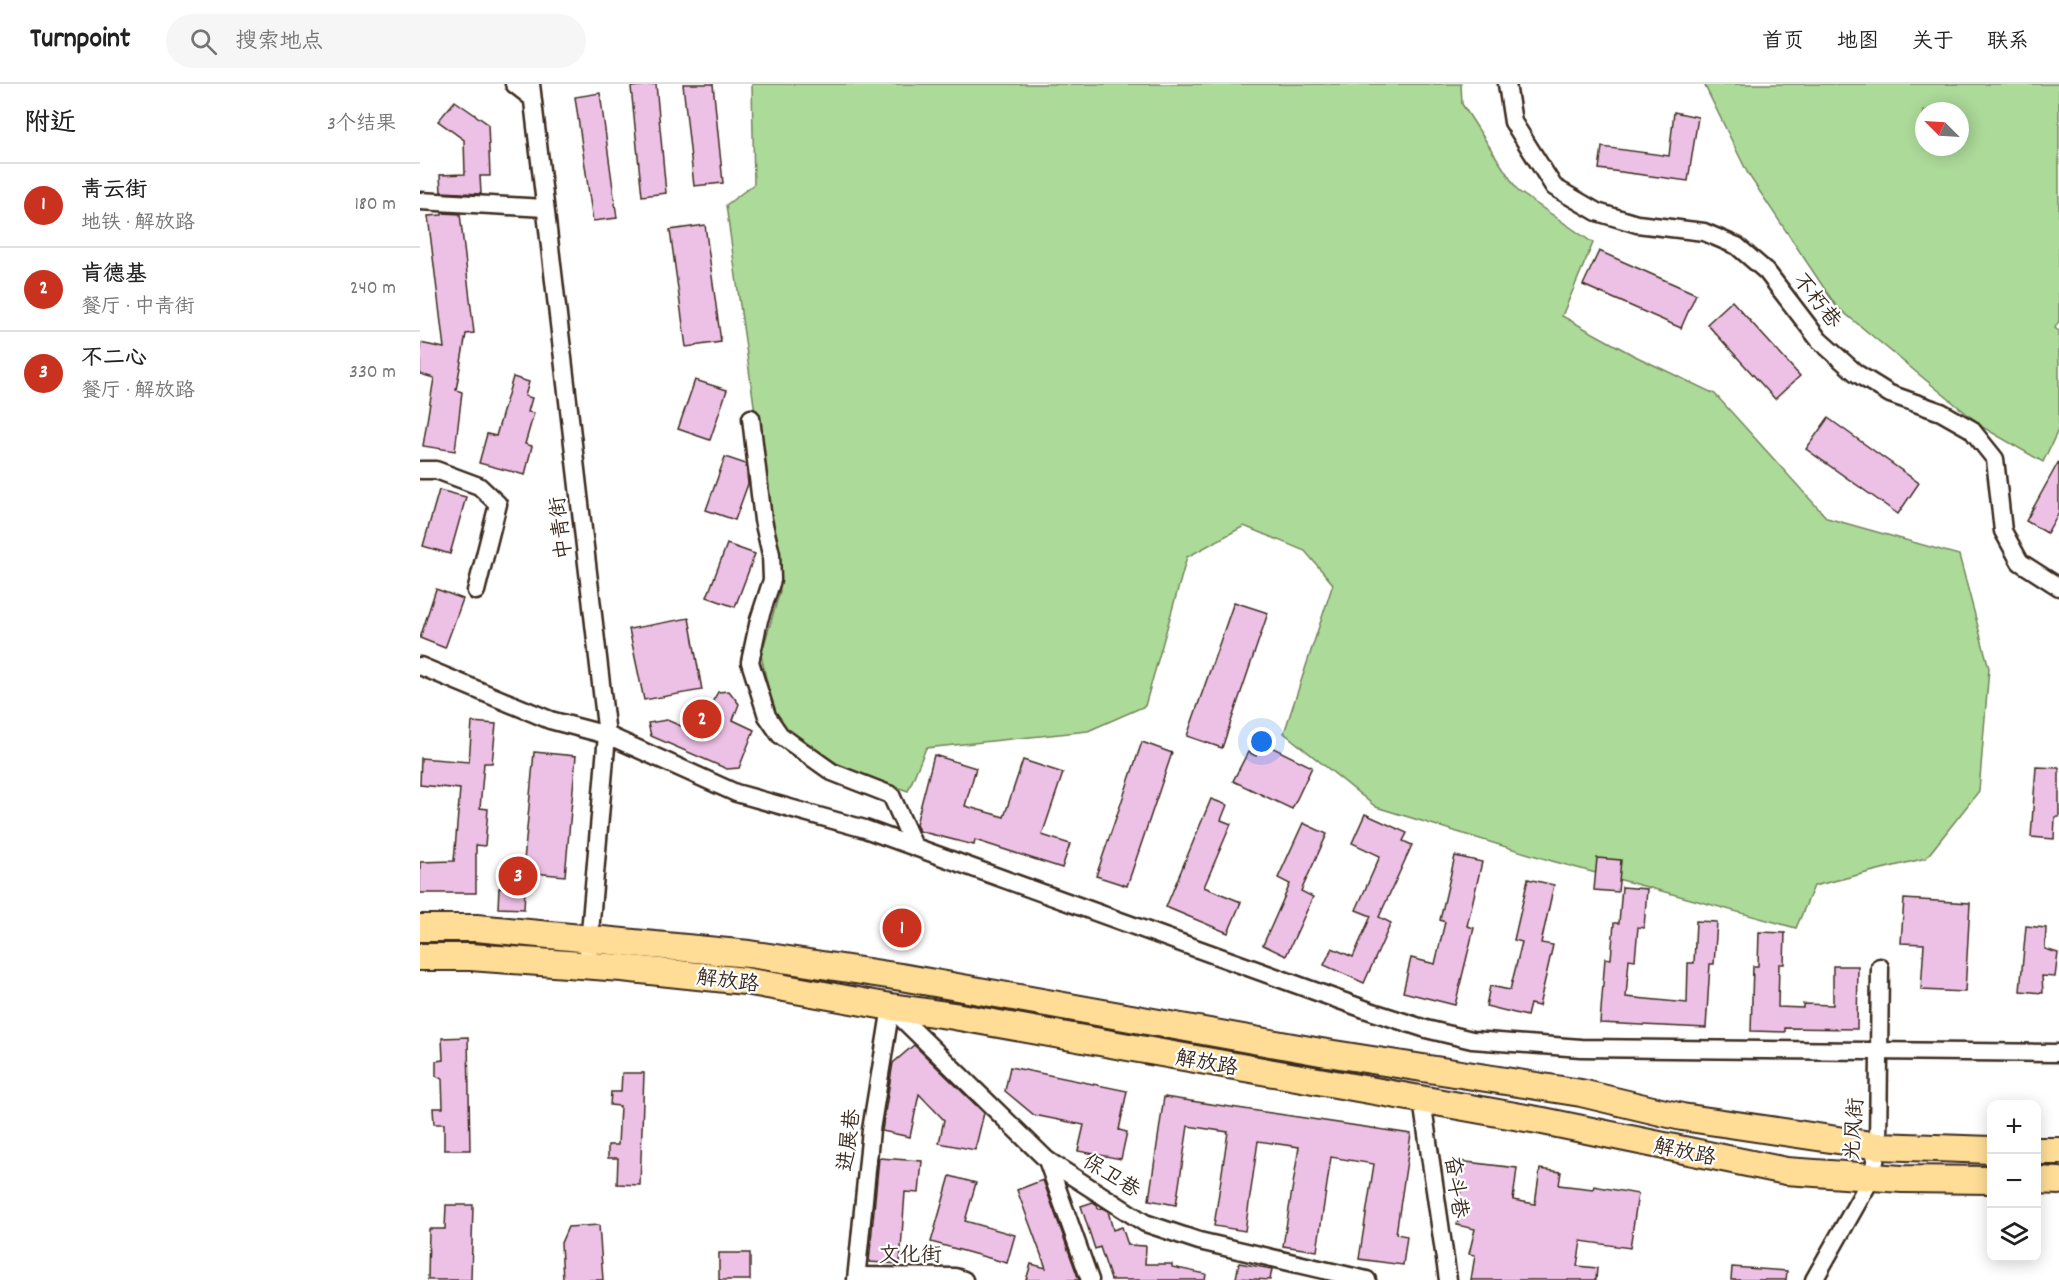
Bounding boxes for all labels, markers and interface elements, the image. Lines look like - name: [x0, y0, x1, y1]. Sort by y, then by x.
- search box: [166, 14, 586, 68]
- text: Turnpoint: [30, 21, 130, 61]
- icon: search: [187, 25, 220, 58]
- text: 搜索地点: [235, 27, 323, 58]
- text: 首页: [1762, 28, 1804, 58]
- text: 地图: [1837, 28, 1879, 58]
- text: 关于: [1912, 28, 1954, 58]
- text: 联系: [1987, 28, 2029, 58]
- north arrow: [1915, 102, 1969, 156]
- text: 附近: [24, 106, 76, 143]
- text: 3个结果: [327, 111, 396, 139]
- text: 青云街: [81, 176, 147, 207]
- text: 1: [41, 191, 46, 219]
- text: 180 m: [354, 191, 396, 219]
- text: 地铁 · 解放路: [81, 210, 195, 238]
- text: 肯德基: [81, 260, 147, 291]
- street label: 不朽巷: [1784, 268, 1847, 336]
- text: 2: [39, 275, 48, 303]
- text: 240 m: [350, 275, 396, 303]
- text: 餐厅 · 中青街: [81, 294, 195, 322]
- text: 不二心: [81, 344, 147, 375]
- text: 3: [39, 359, 48, 387]
- text: 330 m: [349, 359, 396, 387]
- text: 餐厅 · 解放路: [81, 378, 195, 406]
- street label: 中青街: [544, 495, 582, 561]
- pin: 2: [682, 696, 722, 742]
- your location: [1247, 727, 1276, 756]
- pin: 3: [498, 854, 538, 898]
- pin: 1: [882, 906, 922, 950]
- street label: 解放路: [695, 964, 761, 1002]
- street label: 解放路: [1173, 1045, 1240, 1085]
- street label: 光风街: [1839, 1097, 1873, 1162]
- map controls: [1987, 1100, 2041, 1262]
- button: +: [1987, 1100, 2041, 1154]
- street label: 进展巷: [832, 1107, 870, 1173]
- street label: 解放路: [1650, 1133, 1718, 1175]
- street label: 保卫巷: [1076, 1148, 1145, 1207]
- street label: 奋斗巷: [1435, 1154, 1473, 1221]
- button: −: [1987, 1154, 2041, 1208]
- button: layers: [1987, 1208, 2041, 1262]
- street label: 文化街: [879, 1242, 942, 1272]

